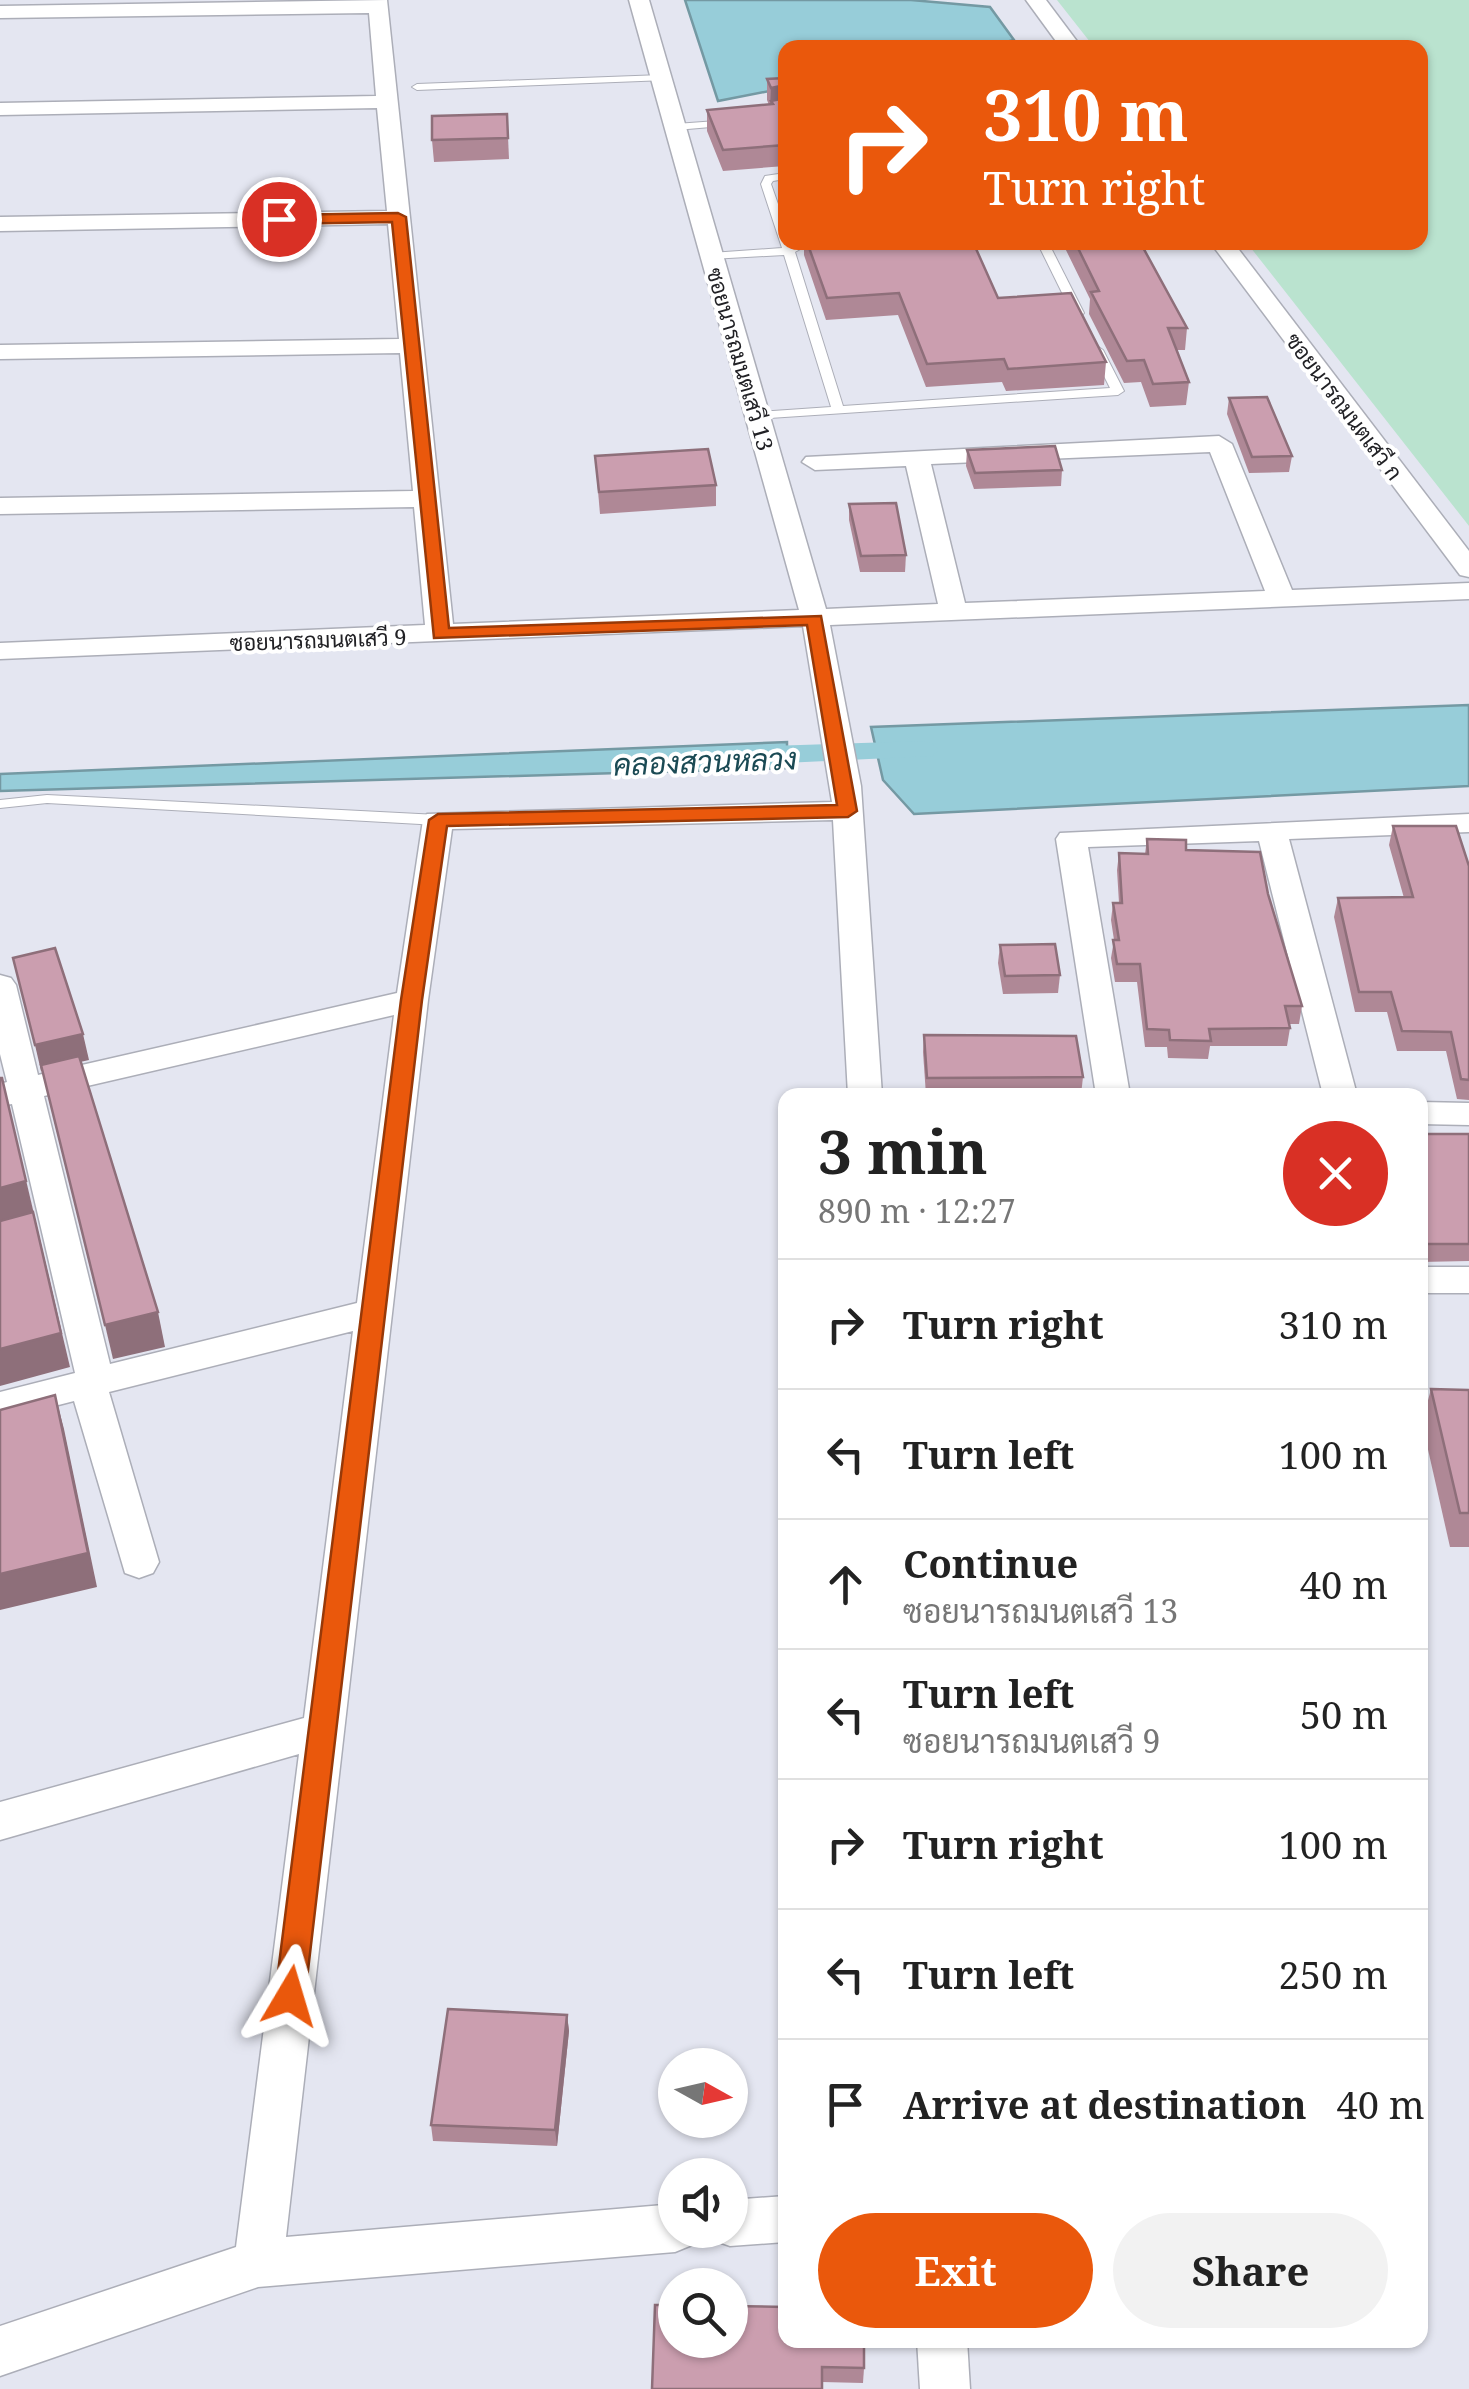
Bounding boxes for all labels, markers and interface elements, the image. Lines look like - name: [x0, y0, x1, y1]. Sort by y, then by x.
- text: 310 m: [983, 66, 1189, 162]
- icon: right: [818, 80, 948, 210]
- text: Turn right: [983, 157, 1205, 218]
- pin: [237, 177, 322, 262]
- icon: arrive: [252, 192, 307, 247]
- street label: ซอยนารถมนตเสวี 13: [701, 264, 781, 454]
- street label: ซอยนารถมนตเสวี ก: [1280, 326, 1410, 486]
- street label: ซอยนารถมนตเสวี 9: [229, 621, 407, 657]
- water label: คลองสวนหลวง: [612, 737, 798, 785]
- text: 3 min: [818, 1110, 988, 1192]
- button: close: [1283, 1121, 1388, 1226]
- text: 890 m · 12:27: [818, 1189, 1016, 1232]
- icon: right: [818, 1297, 873, 1352]
- text: Turn right: [903, 1298, 1104, 1350]
- text: 310 m: [1278, 1298, 1388, 1350]
- icon: left: [818, 1427, 873, 1482]
- text: Turn left: [903, 1428, 1074, 1480]
- text: 100 m: [1278, 1428, 1388, 1480]
- text: Continue: [903, 1537, 1078, 1589]
- icon: ahead: [818, 1557, 873, 1612]
- text: 40 m: [1300, 1558, 1388, 1610]
- text: ซอยนารถมนตเสวี 13: [903, 1589, 1178, 1632]
- text: Turn left: [903, 1667, 1074, 1719]
- icon: left: [818, 1687, 873, 1742]
- text: 50 m: [1300, 1688, 1388, 1740]
- text: ซอยนารถมนตเสวี 9: [903, 1719, 1160, 1762]
- icon: right: [818, 1817, 873, 1872]
- text: Turn right: [903, 1818, 1104, 1870]
- text: 100 m: [1278, 1818, 1388, 1870]
- position arrow: [238, 1944, 342, 2048]
- icon: left: [818, 1947, 873, 2002]
- text: Turn left: [903, 1948, 1074, 2000]
- text: 250 m: [1278, 1948, 1388, 2000]
- north arrow: [658, 2048, 748, 2138]
- map controls: [658, 2048, 748, 2358]
- icon: arrive: [818, 2077, 873, 2132]
- text: Arrive at destination: [903, 2078, 1307, 2130]
- text: 40 m: [1337, 2078, 1425, 2130]
- button: sound: [658, 2158, 748, 2248]
- button: Exit: [818, 2213, 1093, 2328]
- button: Share: [1113, 2213, 1388, 2328]
- button: search: [658, 2268, 748, 2358]

